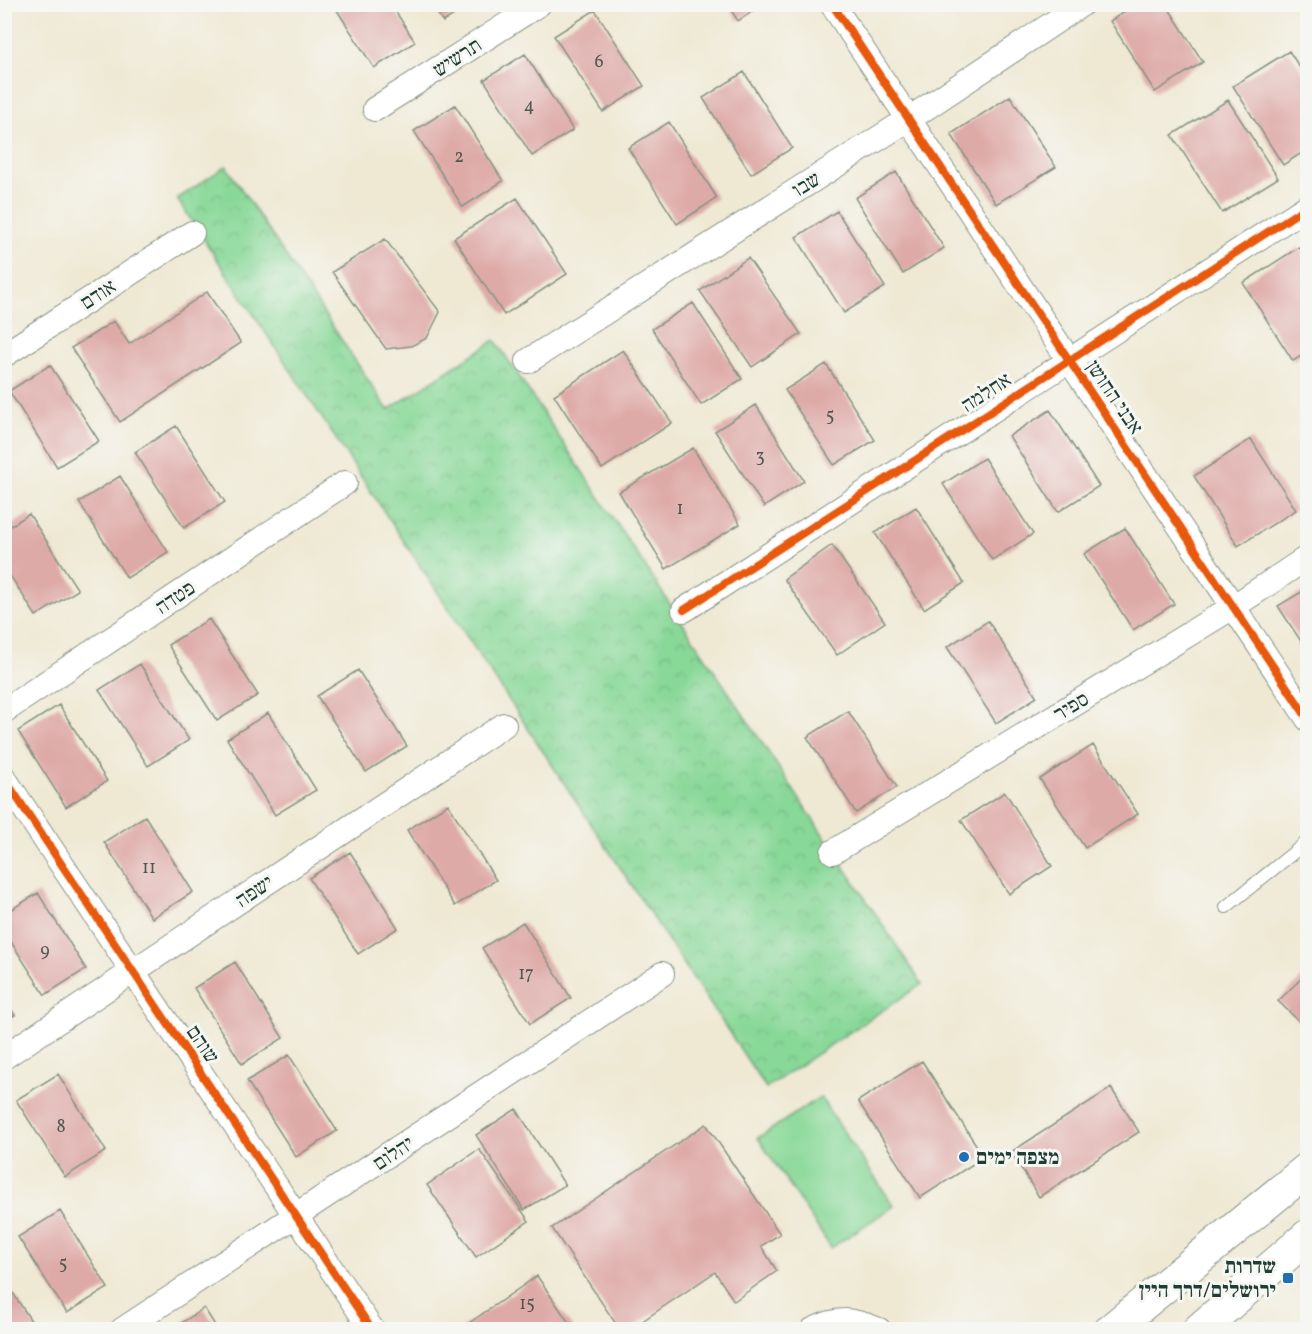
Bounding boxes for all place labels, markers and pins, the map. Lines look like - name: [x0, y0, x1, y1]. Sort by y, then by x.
- place label: מצפה ימים: [976, 1144, 1059, 1173]
- marker: מצפה ימים: [957, 1150, 971, 1164]
- place label: שדרות ירושלים/דרך היין: [1139, 1253, 1276, 1306]
- marker: שדרות ירושלים/דרך היין: [1281, 1271, 1295, 1285]

